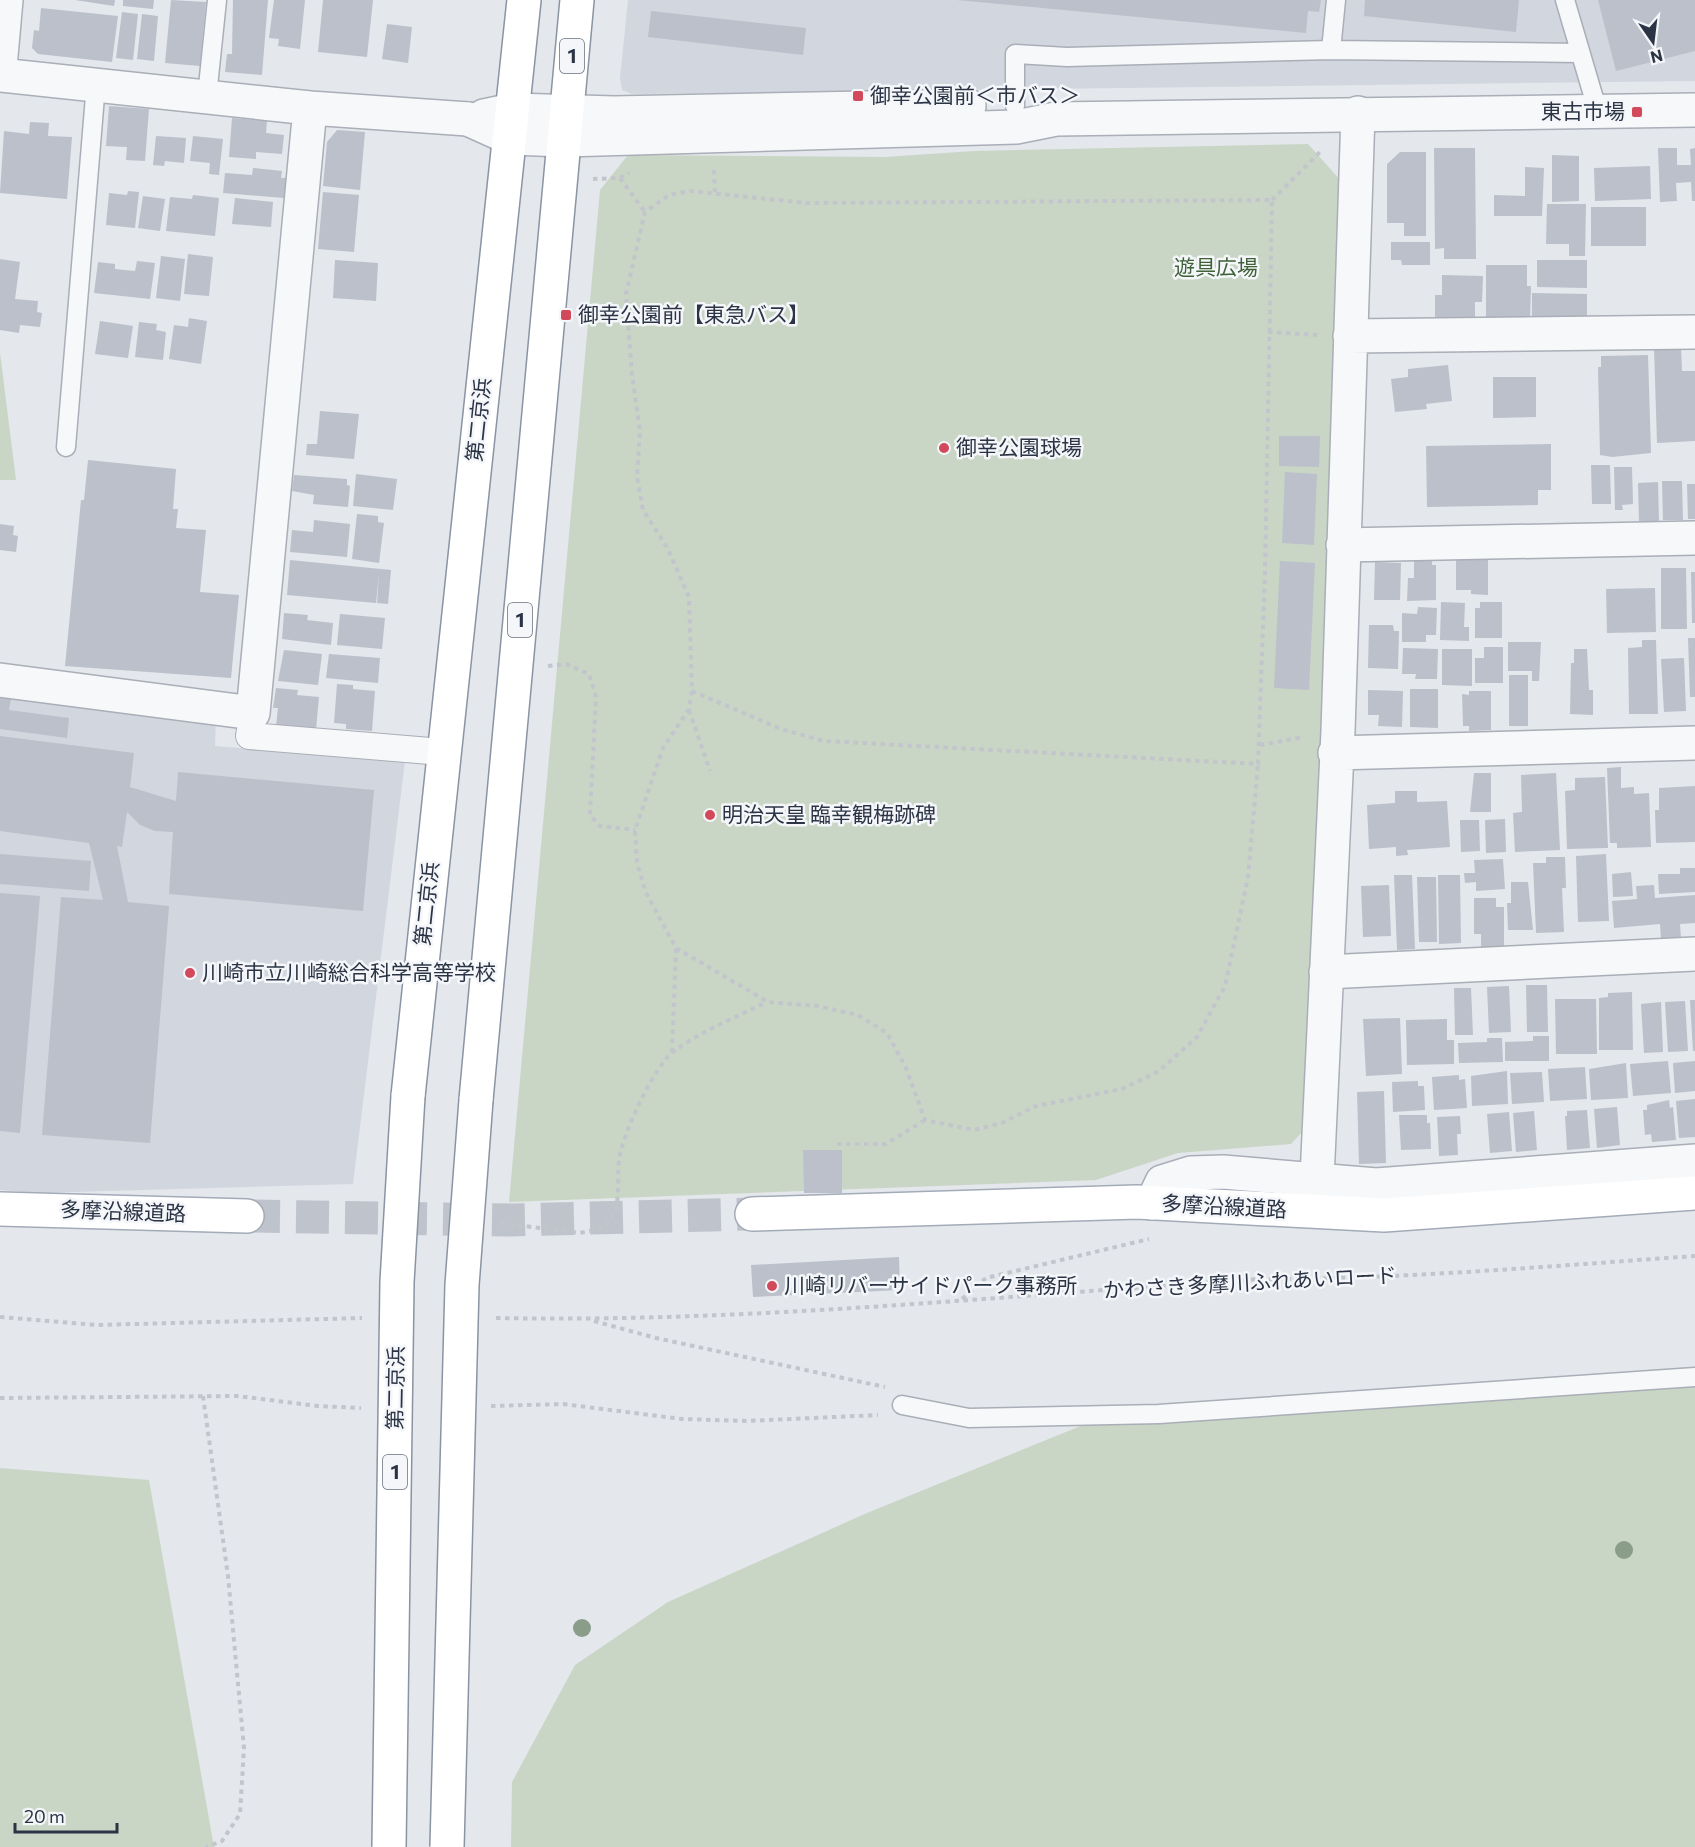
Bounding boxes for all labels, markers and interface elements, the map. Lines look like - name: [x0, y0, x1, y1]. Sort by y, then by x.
- north arrow: [1623, 12, 1683, 72]
- road number: 1: [560, 39, 584, 73]
- text: N: [1649, 46, 1665, 68]
- place label: 御幸公園前＜市バス＞: [870, 82, 1080, 107]
- marker: 御幸公園前＜市バス＞: [851, 89, 865, 103]
- place label: 東古市場: [1541, 98, 1625, 123]
- marker: 東古市場: [1630, 105, 1644, 119]
- park label: 遊具広場: [1174, 254, 1258, 279]
- place label: 御幸公園前【東急バス】: [578, 301, 809, 326]
- marker: 御幸公園前【東急バス】: [559, 308, 573, 322]
- street label: 第二京浜: [461, 377, 494, 463]
- place label: 御幸公園球場: [956, 434, 1082, 459]
- marker: 御幸公園球場: [937, 441, 951, 455]
- road number: 1: [508, 603, 532, 637]
- place label: 明治天皇 臨幸観梅跡碑: [722, 801, 936, 826]
- marker: 明治天皇 臨幸観梅跡碑: [703, 808, 717, 822]
- street label: 第二京浜: [409, 861, 442, 947]
- place label: 川崎市立川崎総合科学高等学校: [202, 959, 496, 984]
- marker: 川崎市立川崎総合科学高等学校: [183, 966, 197, 980]
- street label: 多摩沿線道路: [1161, 1190, 1288, 1221]
- street label: 多摩沿線道路: [60, 1196, 186, 1225]
- street label: かわさき多摩川ふれあいロード: [1102, 1261, 1397, 1302]
- place label: 川崎リバーサイドパーク事務所: [784, 1272, 1078, 1297]
- marker: 川崎リバーサイドパーク事務所: [765, 1279, 779, 1293]
- street label: 第二京浜: [381, 1346, 408, 1430]
- road number: 1: [383, 1455, 407, 1489]
- scale bar: [15, 1796, 117, 1834]
- text: 20 m: [24, 1805, 65, 1827]

